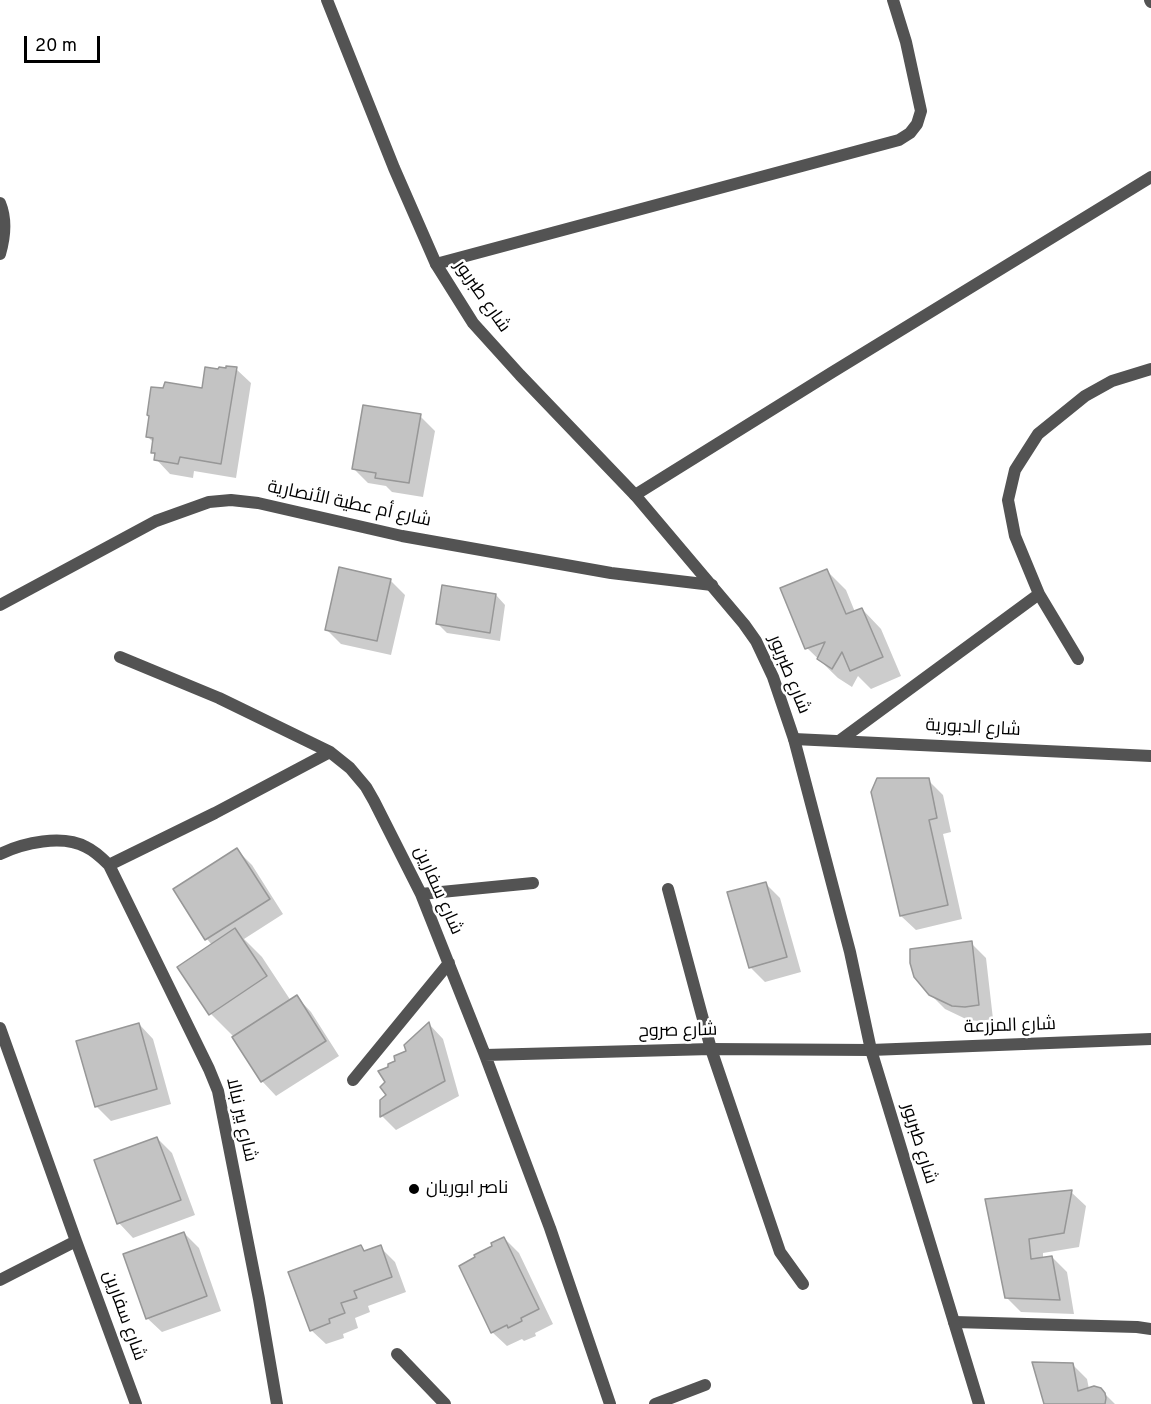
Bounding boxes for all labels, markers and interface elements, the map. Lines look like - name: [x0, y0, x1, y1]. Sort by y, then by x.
- scale bar: [27, 24, 104, 62]
- text: 20 m: [35, 35, 77, 58]
- street label: شارع طبربور: [448, 257, 514, 337]
- street label: شارع أم عطية الأنصارية: [265, 477, 433, 533]
- street label: شارع طبربور: [762, 632, 814, 718]
- street label: شارع الدبورية: [925, 716, 1021, 742]
- street label: شارع سفارين: [408, 844, 466, 938]
- street label: شارع المزرعة: [964, 1015, 1056, 1039]
- street label: شارع صروح: [638, 1021, 718, 1043]
- street label: شارع بير نبالا: [220, 1076, 260, 1164]
- street label: شارع طبربور: [896, 1101, 940, 1187]
- place label: ناصر ابوريان: [426, 1178, 508, 1200]
- marker: ناصر ابوريان: [407, 1182, 421, 1196]
- street label: شارع سفارين: [97, 1268, 149, 1364]

